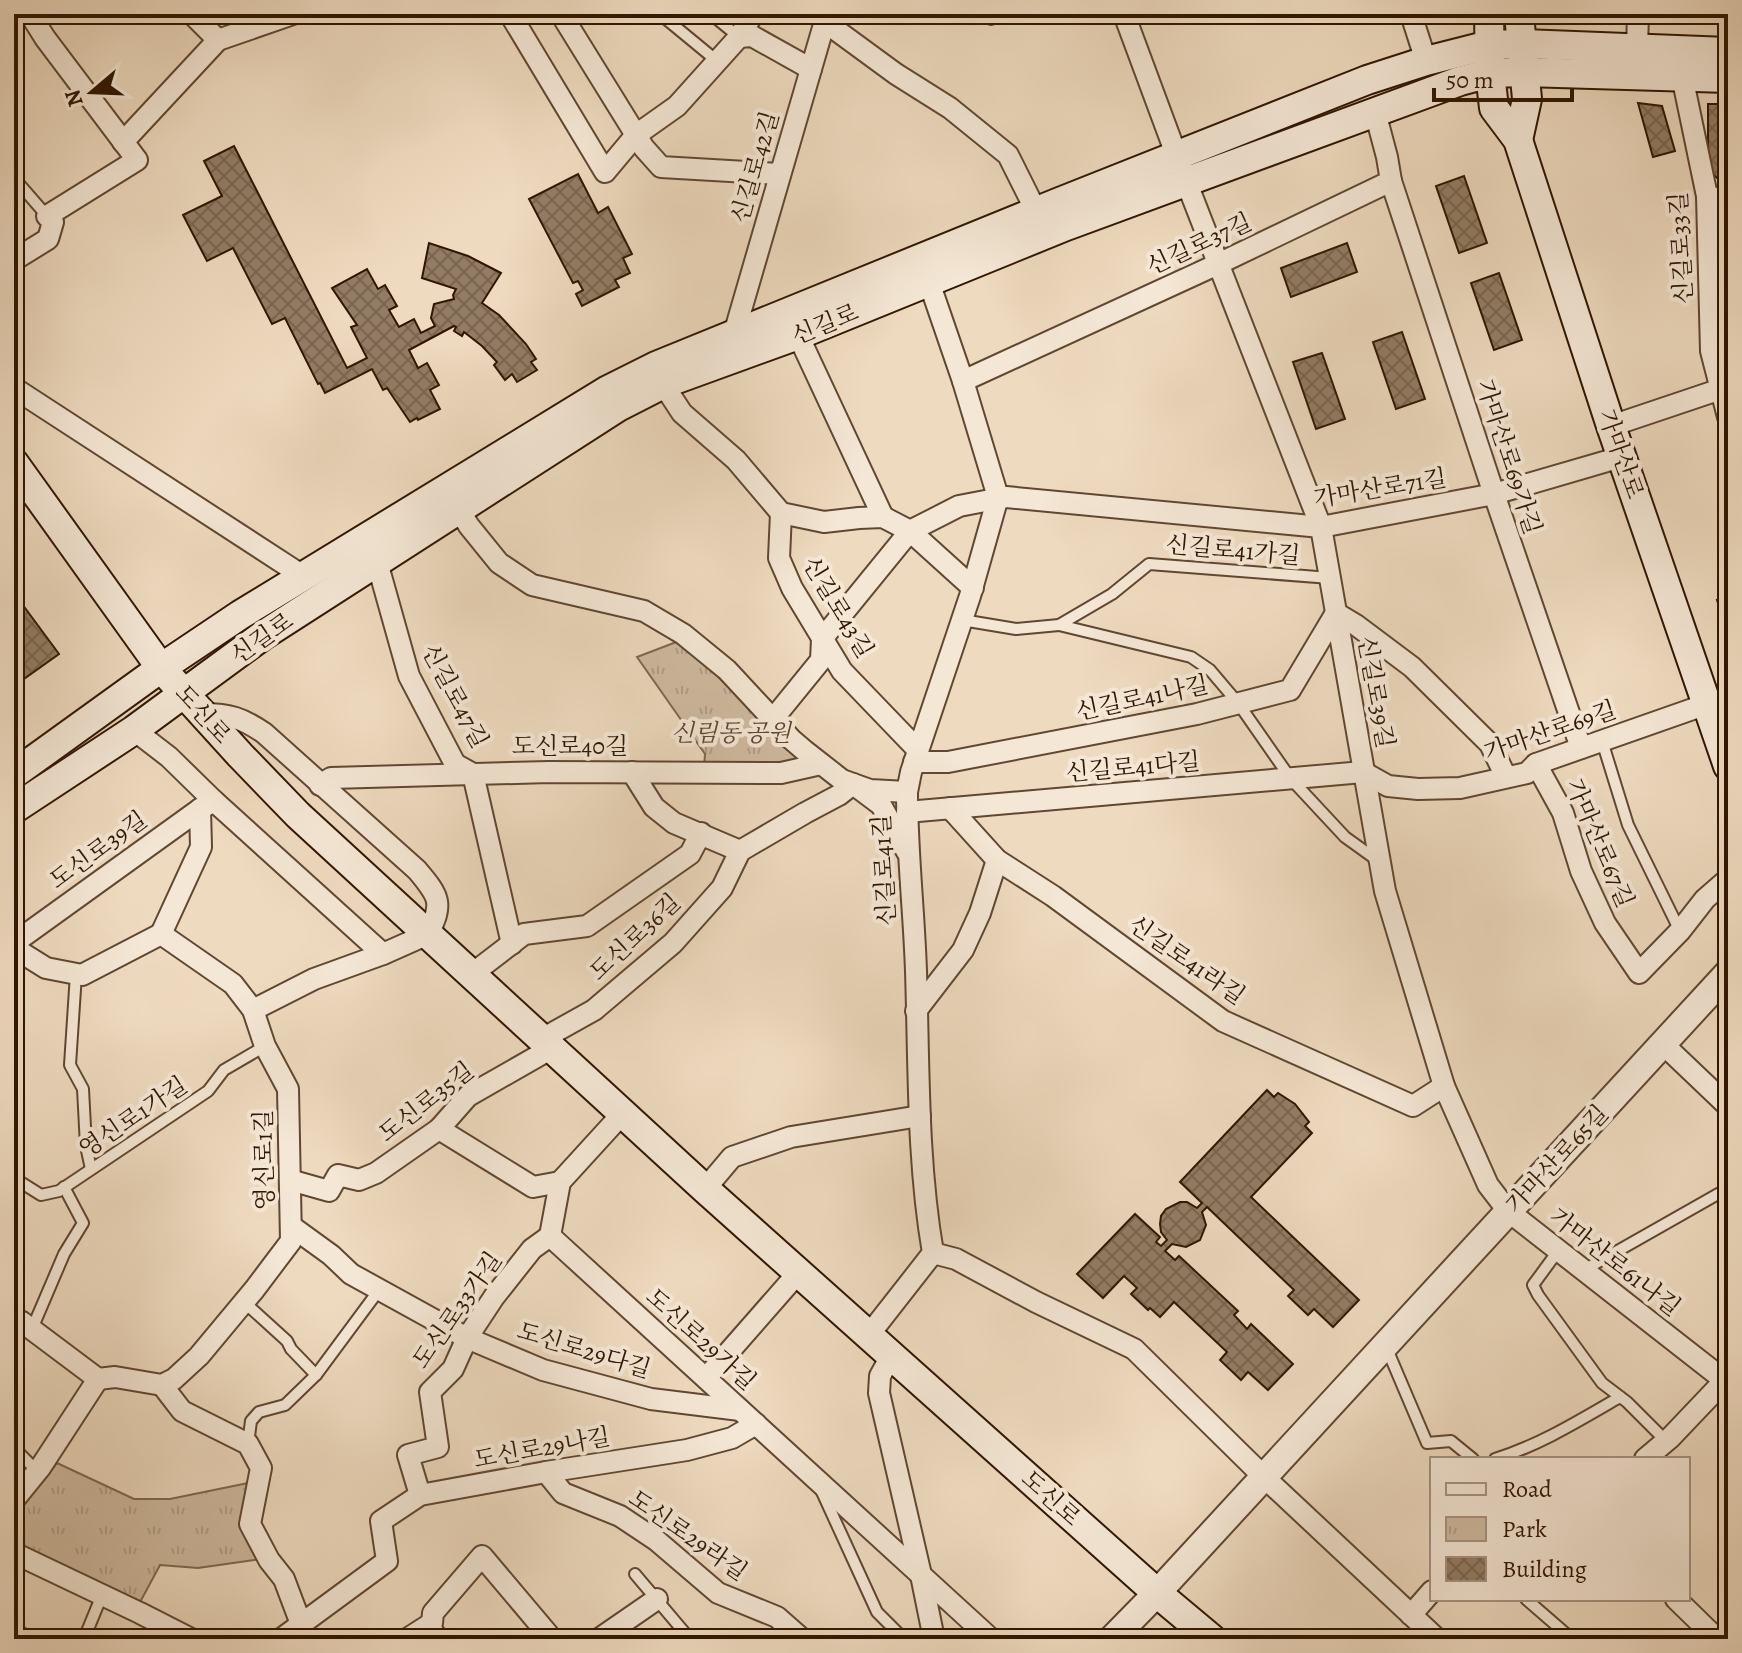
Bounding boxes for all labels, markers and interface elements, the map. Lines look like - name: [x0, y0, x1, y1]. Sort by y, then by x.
- north arrow: [52, 52, 132, 132]
- scale bar: [1434, 52, 1572, 102]
- text: 50 m: [1446, 64, 1494, 96]
- text: N: [57, 86, 91, 111]
- street label: 신길로42길: [724, 107, 786, 227]
- street label: 신길로33길: [1662, 191, 1700, 305]
- street label: 신길로37길: [1141, 206, 1257, 282]
- street label: 신길로: [787, 296, 863, 352]
- street label: 가마산로69가길: [1469, 375, 1549, 539]
- street label: 가마산로: [1591, 405, 1651, 503]
- street label: 가마산로71길: [1311, 462, 1449, 514]
- street label: 신길로41가길: [1164, 528, 1302, 572]
- street label: 신길로43길: [795, 550, 881, 664]
- street label: 신길로: [224, 605, 300, 671]
- street label: 신길로39길: [1350, 633, 1402, 751]
- street label: 신길로47길: [414, 638, 496, 754]
- street label: 신길로41나길: [1073, 668, 1211, 728]
- street label: 도신로: [168, 677, 238, 751]
- street label: 가마산로69길: [1480, 693, 1620, 769]
- park label: 신림동 공원: [671, 717, 793, 749]
- street label: 도신로40길: [512, 730, 628, 762]
- street label: 신길로41다길: [1064, 745, 1202, 789]
- street label: 가마산로67길: [1558, 774, 1642, 912]
- street label: 도신로39길: [43, 804, 153, 896]
- street label: 신길로41길: [865, 813, 903, 927]
- street label: 도신로36길: [582, 886, 688, 988]
- street label: 신길로41라길: [1123, 908, 1251, 1012]
- street label: 도신로35길: [372, 1055, 480, 1149]
- street label: 영신로1가길: [73, 1069, 193, 1165]
- street label: 가마산로65길: [1498, 1098, 1616, 1220]
- street label: 영신로1길: [247, 1109, 281, 1211]
- street label: 가마산로61나길: [1543, 1201, 1687, 1323]
- street label: 도신로33가길: [405, 1245, 509, 1375]
- street label: 도신로29가길: [639, 1281, 763, 1397]
- street label: 도신로29다길: [513, 1314, 655, 1386]
- street label: 도신로29나길: [471, 1420, 613, 1476]
- legend: [1430, 1457, 1690, 1601]
- street label: 도신로: [1014, 1463, 1088, 1533]
- text: Road: [1502, 1473, 1552, 1505]
- street label: 도신로29라길: [622, 1482, 754, 1588]
- text: Park: [1502, 1513, 1547, 1545]
- text: Building: [1502, 1553, 1587, 1585]

